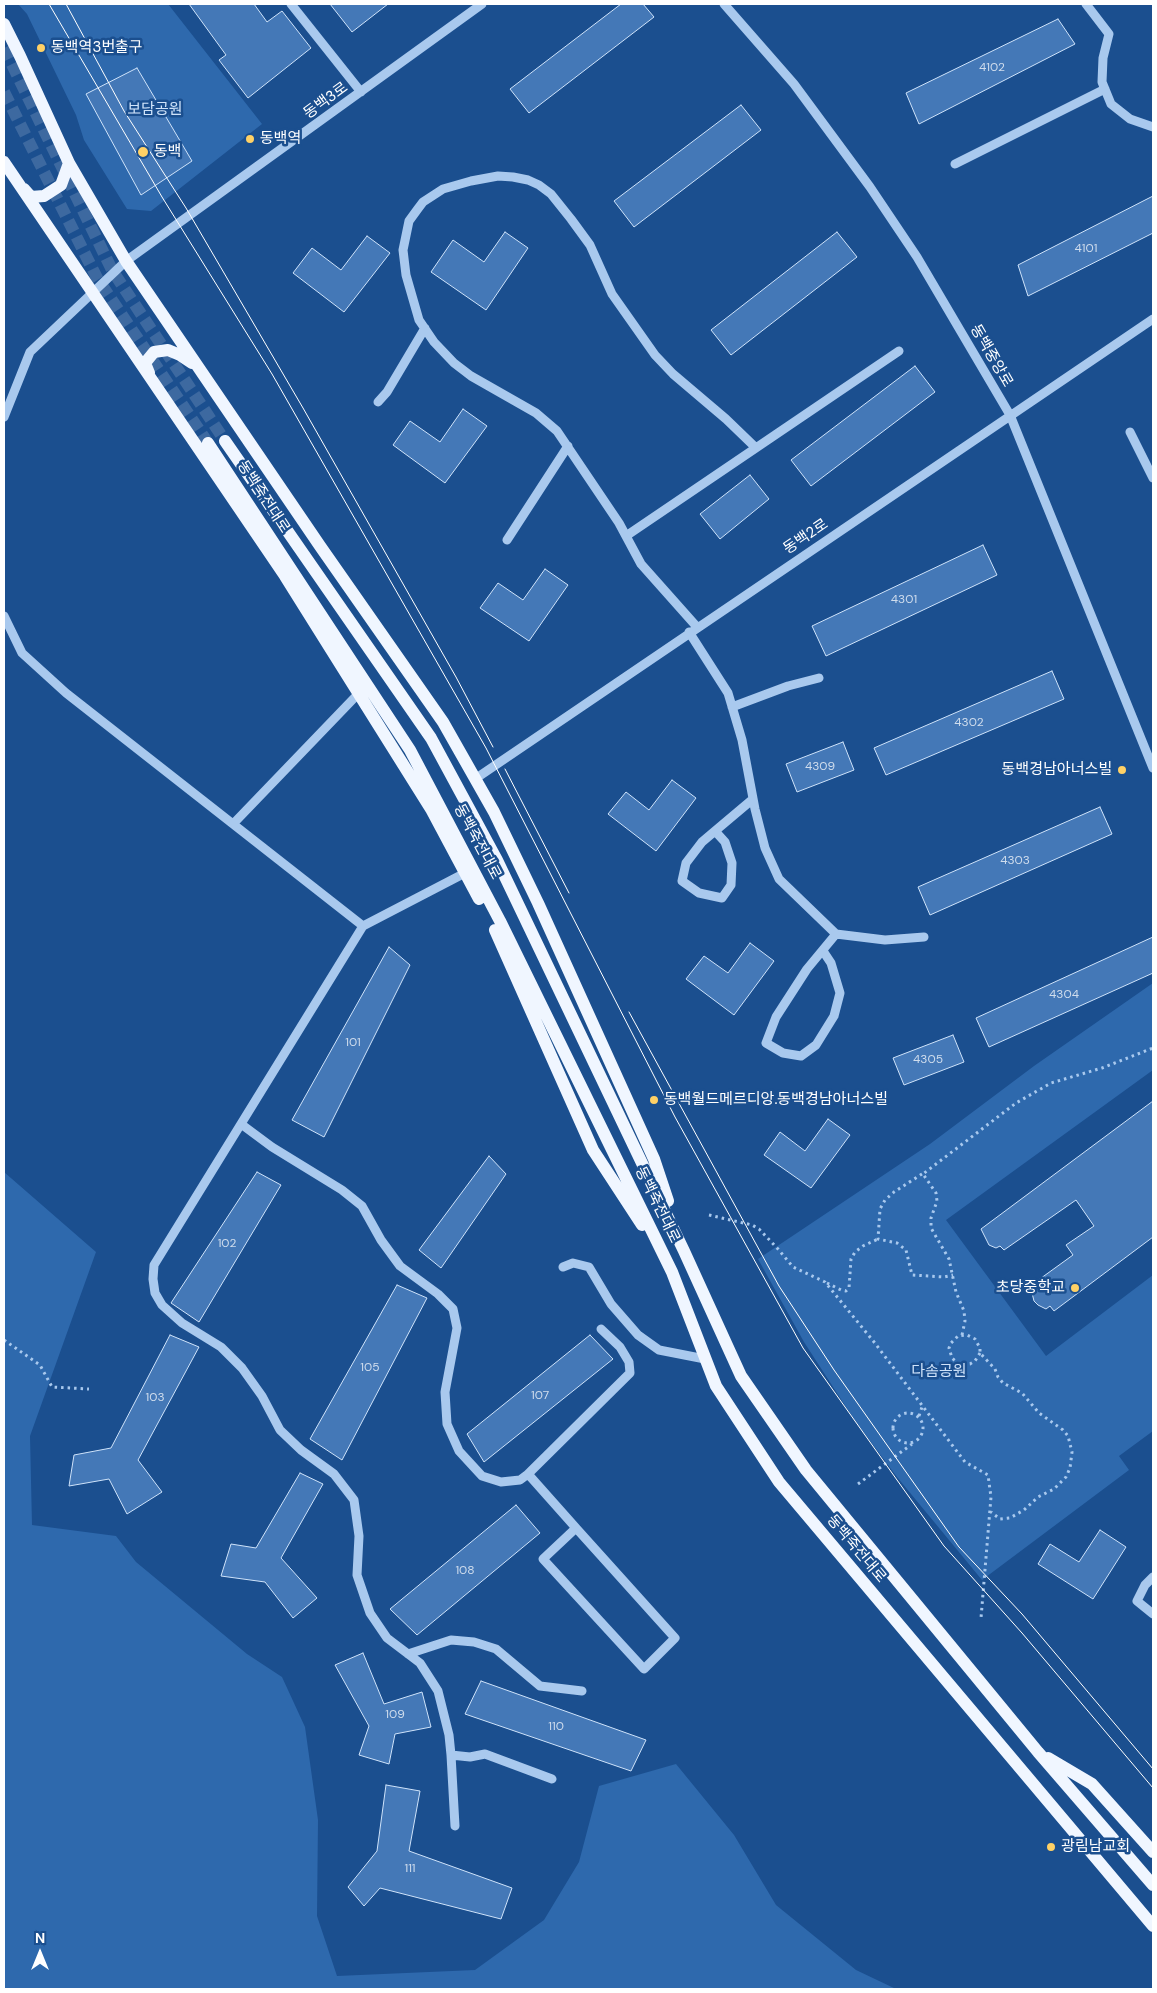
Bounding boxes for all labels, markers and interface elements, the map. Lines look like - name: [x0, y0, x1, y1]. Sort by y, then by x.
- place label: 동백역3번출구: [51, 39, 143, 57]
- marker: 동백역3번출구: [35, 42, 47, 54]
- house number: 4102: [979, 61, 1005, 75]
- street label: 동백3로: [300, 79, 352, 123]
- park label: 보담공원: [127, 101, 183, 119]
- place label: 동백역: [260, 130, 301, 148]
- marker: 동백역: [244, 133, 256, 145]
- place label: 동백: [154, 143, 182, 161]
- marker: 동백: [136, 145, 150, 159]
- house number: 4101: [1075, 242, 1097, 256]
- street label: 동백중앙로: [966, 322, 1016, 390]
- street label: 동백죽전대로: [233, 457, 293, 537]
- street label: 동백2로: [780, 516, 832, 558]
- house number: 4301: [891, 593, 917, 607]
- house number: 4302: [954, 716, 984, 730]
- house number: 4309: [805, 760, 835, 774]
- place label: 동백경남아너스빌: [1002, 761, 1112, 779]
- marker: 동백경남아너스빌: [1116, 764, 1128, 776]
- street label: 동백죽전대로: [450, 801, 504, 883]
- house number: 4303: [1000, 854, 1030, 868]
- house number: 4304: [1049, 988, 1079, 1002]
- house number: 101: [345, 1036, 361, 1050]
- house number: 4305: [913, 1053, 943, 1067]
- place label: 동백월드메르디앙.동백경남아너스빌: [664, 1091, 888, 1109]
- marker: 동백월드메르디앙.동백경남아너스빌: [648, 1094, 660, 1106]
- street label: 동백죽전대로: [631, 1164, 683, 1246]
- house number: 102: [218, 1237, 236, 1251]
- place label: 초당중학교: [996, 1279, 1065, 1297]
- marker: 초당중학교: [1069, 1282, 1081, 1294]
- house number: 105: [360, 1361, 380, 1375]
- park label: 다솜공원: [911, 1363, 967, 1381]
- house number: 107: [531, 1389, 549, 1403]
- house number: 103: [145, 1391, 165, 1405]
- street label: 동백죽전대로: [822, 1512, 890, 1586]
- house number: 108: [455, 1564, 475, 1578]
- house number: 109: [385, 1708, 405, 1722]
- house number: 110: [548, 1720, 564, 1734]
- place label: 광림남교회: [1061, 1838, 1130, 1856]
- marker: 광림남교회: [1045, 1841, 1057, 1853]
- house number: 111: [404, 1862, 416, 1876]
- north arrow: [15, 1928, 65, 1978]
- text: N: [35, 1929, 45, 1947]

